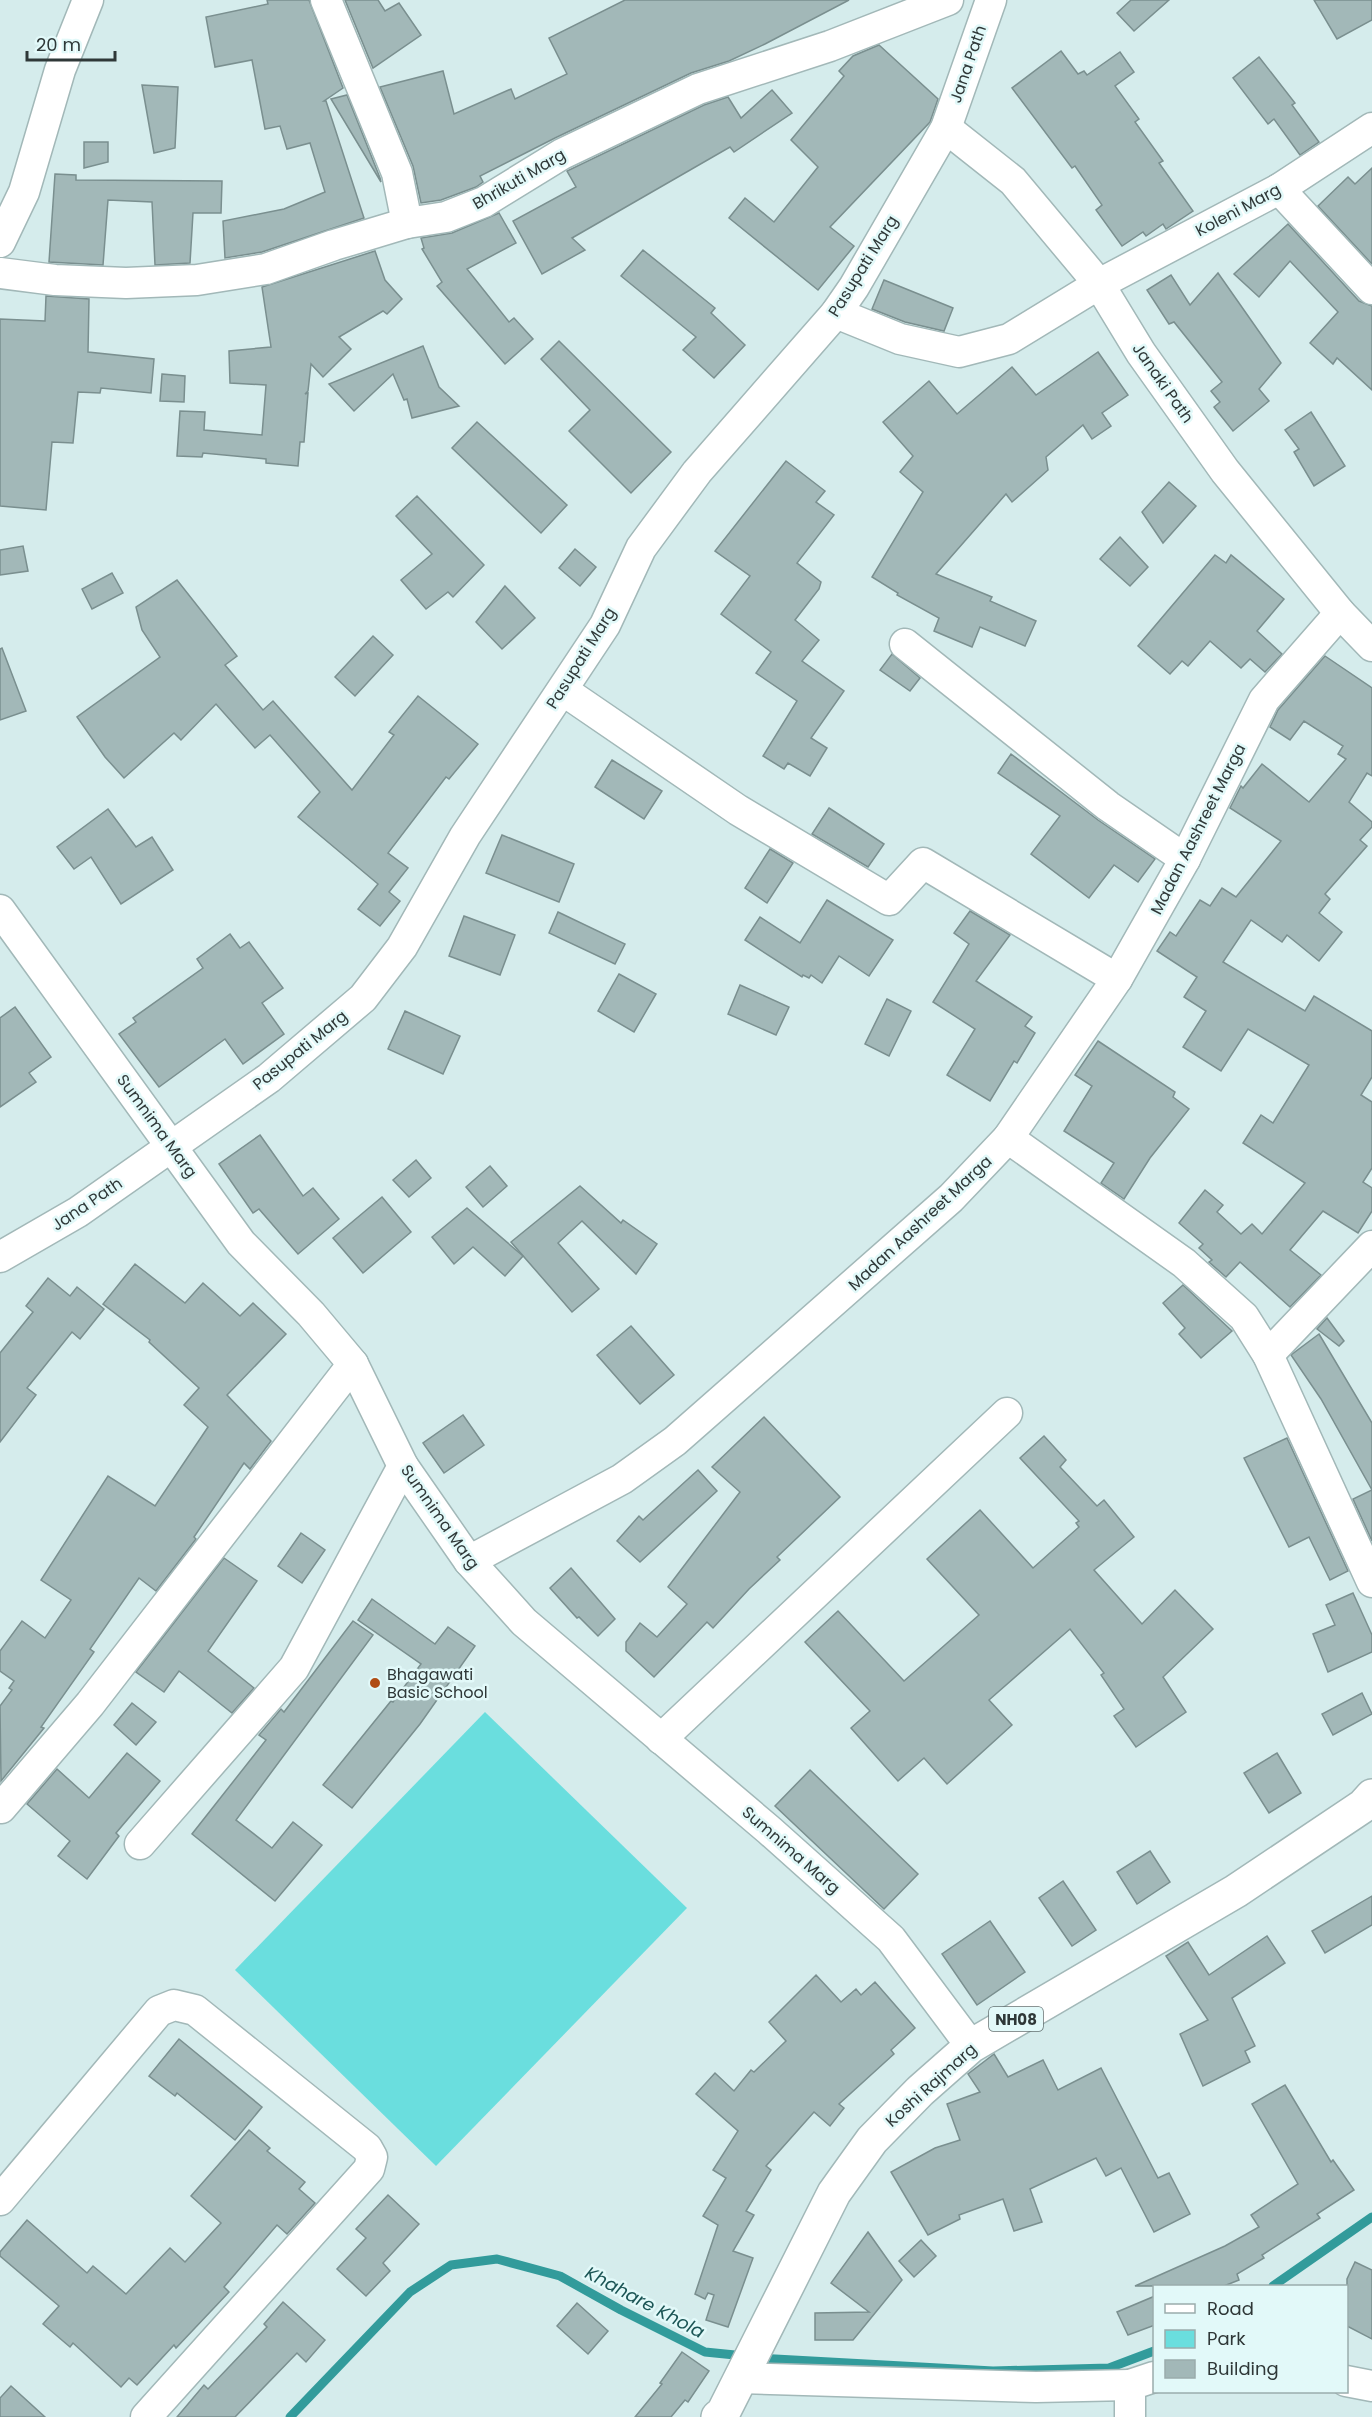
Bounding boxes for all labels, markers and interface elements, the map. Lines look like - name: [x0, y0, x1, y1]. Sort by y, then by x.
- street label: Jana Path: [944, 22, 992, 106]
- scale bar: [27, 24, 116, 62]
- text: 20 m: [36, 32, 81, 57]
- street label: Bhrikuti Marg: [468, 143, 570, 215]
- street label: Koleni Marg: [1191, 178, 1285, 242]
- street label: Pasupati Marg: [823, 211, 903, 321]
- street label: Janaki Path: [1127, 338, 1199, 428]
- street label: Pasupati Marg: [541, 603, 621, 713]
- street label: Madan Aashreet Marga: [1145, 740, 1251, 918]
- street label: Pasupati Marg: [248, 1005, 352, 1095]
- street label: Sumnima Marg: [111, 1069, 203, 1183]
- street label: Madan Aashreet Marga: [843, 1150, 997, 1296]
- street label: Jana Path: [47, 1172, 127, 1236]
- street label: Sumnima Marg: [395, 1460, 485, 1574]
- place label: Bhagawati Basic School: [387, 1663, 488, 1704]
- marker: Bhagawati Basic School: [368, 1676, 382, 1690]
- street label: Sumnima Marg: [737, 1801, 845, 1899]
- road number: NH08: [989, 2007, 1043, 2031]
- street label: Koshi Rajmarg: [880, 2038, 982, 2132]
- water label: Khahare Khola: [581, 2260, 709, 2344]
- legend: [1153, 2285, 1348, 2393]
- text: Road: [1207, 2296, 1254, 2321]
- text: Park: [1207, 2326, 1246, 2351]
- text: Building: [1207, 2356, 1279, 2381]

